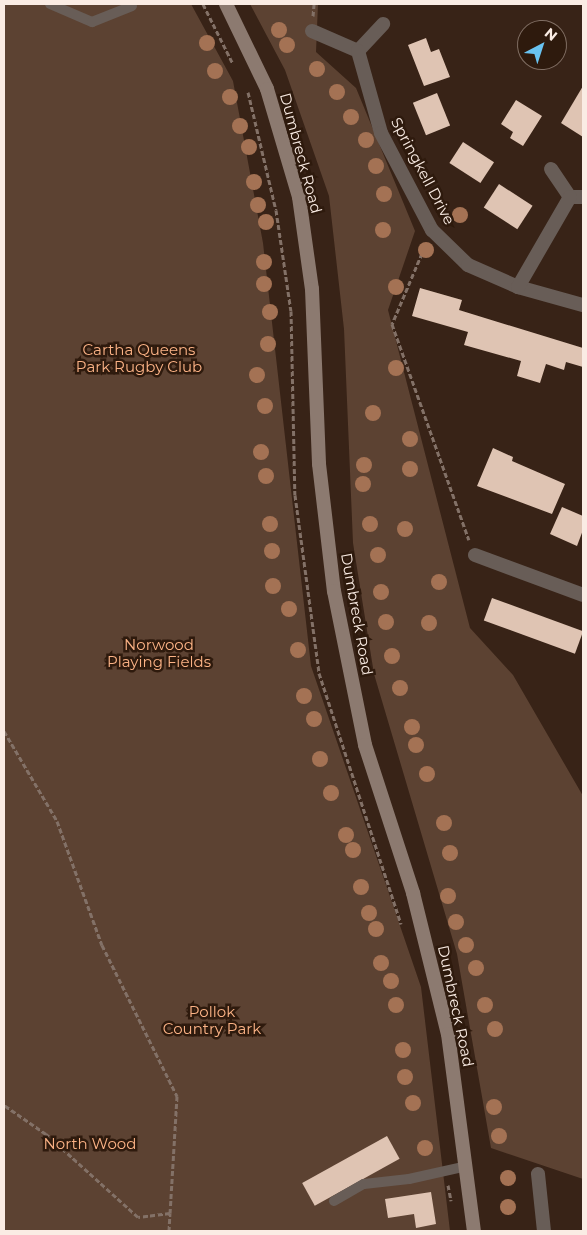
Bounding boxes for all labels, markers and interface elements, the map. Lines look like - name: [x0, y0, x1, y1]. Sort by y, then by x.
- north arrow: [517, 20, 567, 70]
- text: N: [541, 24, 561, 45]
- street label: Dumbreck Road: [276, 91, 326, 215]
- street label: Springkell Drive: [387, 114, 459, 228]
- park label: Cartha Queens Park Rugby Club: [76, 340, 202, 375]
- street label: Dumbreck Road: [337, 551, 377, 677]
- park label: Norwood Playing Fields: [107, 635, 211, 670]
- street label: Dumbreck Road: [434, 944, 478, 1068]
- park label: Pollok Country Park: [163, 1002, 261, 1037]
- park label: North Wood: [44, 1135, 136, 1153]

